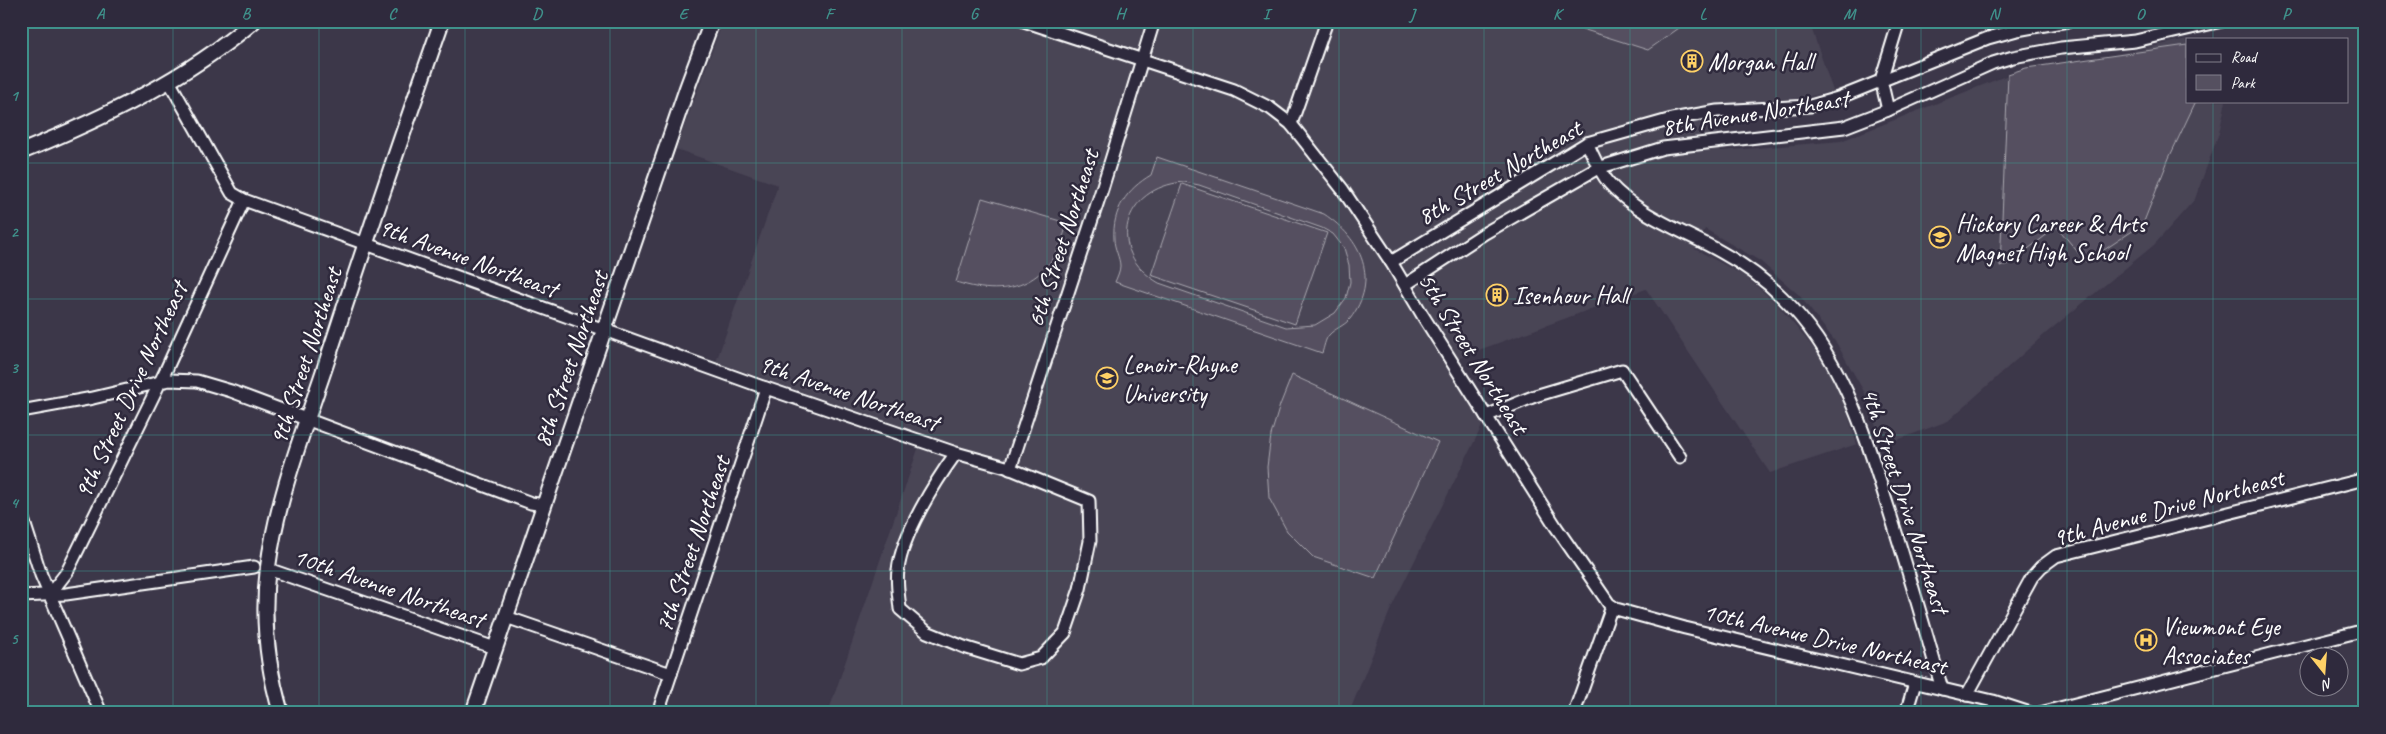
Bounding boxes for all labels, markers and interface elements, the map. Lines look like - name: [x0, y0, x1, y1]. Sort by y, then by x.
- text: A: [96, 4, 106, 24]
- text: B: [242, 4, 252, 24]
- text: C: [388, 4, 398, 24]
- text: D: [532, 4, 543, 24]
- text: E: [679, 4, 690, 24]
- text: F: [825, 4, 836, 24]
- text: G: [970, 4, 980, 24]
- text: H: [1115, 4, 1127, 24]
- text: I: [1263, 4, 1273, 24]
- text: J: [1408, 4, 1417, 24]
- text: K: [1553, 4, 1565, 24]
- text: L: [1700, 4, 1708, 24]
- text: M: [1843, 4, 1857, 24]
- text: N: [1989, 4, 2002, 24]
- text: O: [2136, 4, 2146, 24]
- text: P: [2282, 4, 2292, 24]
- legend: [2186, 38, 2348, 102]
- place label: Morgan Hall: [1708, 46, 1818, 78]
- text: Road: [2231, 48, 2258, 67]
- building icon: Morgan Hall: [1680, 49, 1704, 73]
- text: Park: [2231, 74, 2256, 93]
- street label: 8th Avenue Northeast: [1660, 82, 1854, 144]
- text: 1: [10, 86, 19, 106]
- street label: 8th Street Northeast: [1412, 112, 1590, 233]
- street label: 6th Street Northeast: [1019, 143, 1107, 331]
- place label: Hickory Career & Arts Magnet High School: [1956, 208, 2148, 269]
- street label: 9th Avenue Northeast: [374, 211, 565, 306]
- text: 2: [10, 222, 19, 242]
- school or university icon: Hickory Career & Arts Magnet High School: [1928, 225, 1952, 249]
- street label: 9th Street Northeast: [262, 261, 350, 449]
- street label: 8th Street Northeast: [526, 264, 617, 452]
- street label: 5th Street Northeast: [1411, 267, 1537, 442]
- street label: 9th Street Drive Northeast: [67, 274, 197, 504]
- place label: Isenhour Hall: [1513, 280, 1633, 312]
- building icon: Isenhour Hall: [1485, 283, 1509, 307]
- street label: 9th Avenue Northeast: [754, 347, 946, 440]
- place label: Lenoir-Rhyne University: [1123, 349, 1238, 410]
- text: 3: [10, 358, 19, 378]
- school or university icon: Lenoir-Rhyne University: [1095, 366, 1119, 390]
- street label: 4th Street Drive Northeast: [1853, 384, 1958, 621]
- street label: 7th Street Northeast: [648, 449, 739, 637]
- street label: 9th Avenue Drive Northeast: [2049, 461, 2290, 554]
- text: 4: [10, 493, 19, 513]
- street label: 10th Avenue Northeast: [289, 540, 492, 637]
- street label: 10th Avenue Drive Northeast: [1700, 595, 1952, 683]
- place label: Viewmont Eye Associates: [2162, 611, 2281, 672]
- hospital icon: Viewmont Eye Associates: [2134, 628, 2158, 652]
- text: 5: [11, 629, 20, 649]
- north arrow: [2298, 646, 2348, 696]
- text: N: [2319, 675, 2334, 694]

